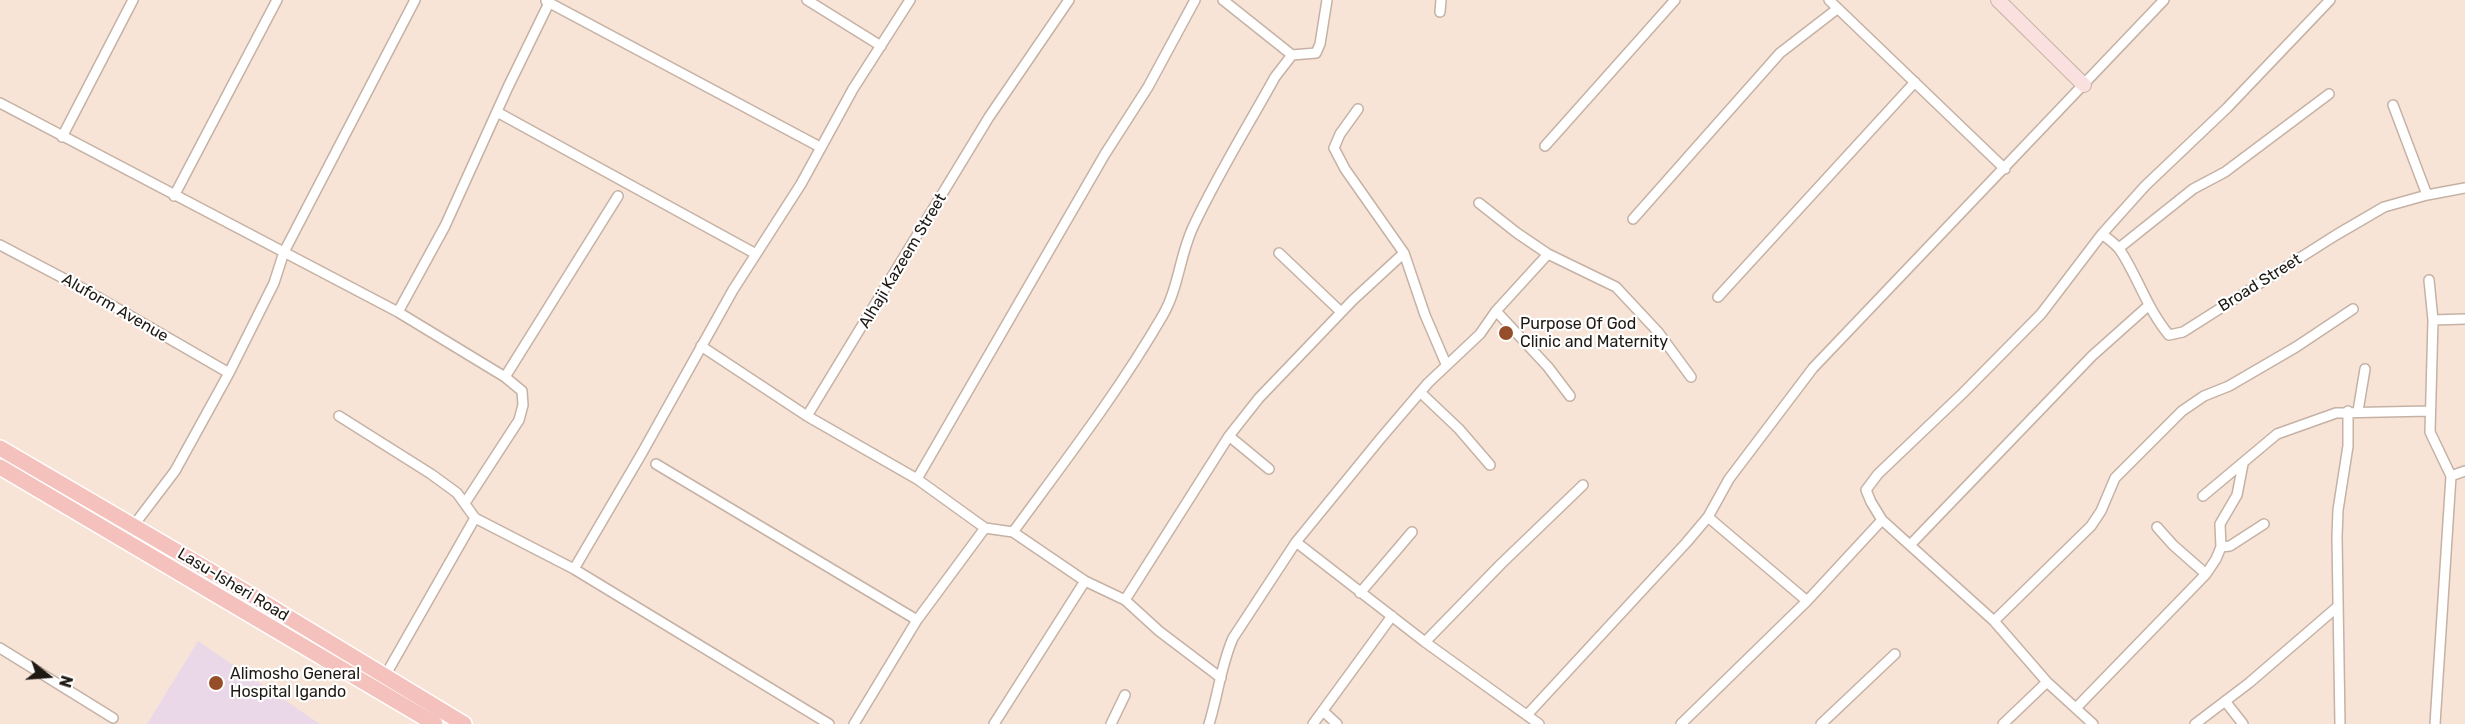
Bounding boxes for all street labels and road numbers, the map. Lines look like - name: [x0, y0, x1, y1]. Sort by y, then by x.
- street label: Alhaji Kazeem Street: [855, 190, 951, 332]
- street label: Broad Street: [2215, 250, 2305, 316]
- street label: Aluform Avenue: [58, 270, 172, 346]
- street label: Lasu-Isheri Road: [174, 544, 292, 626]

